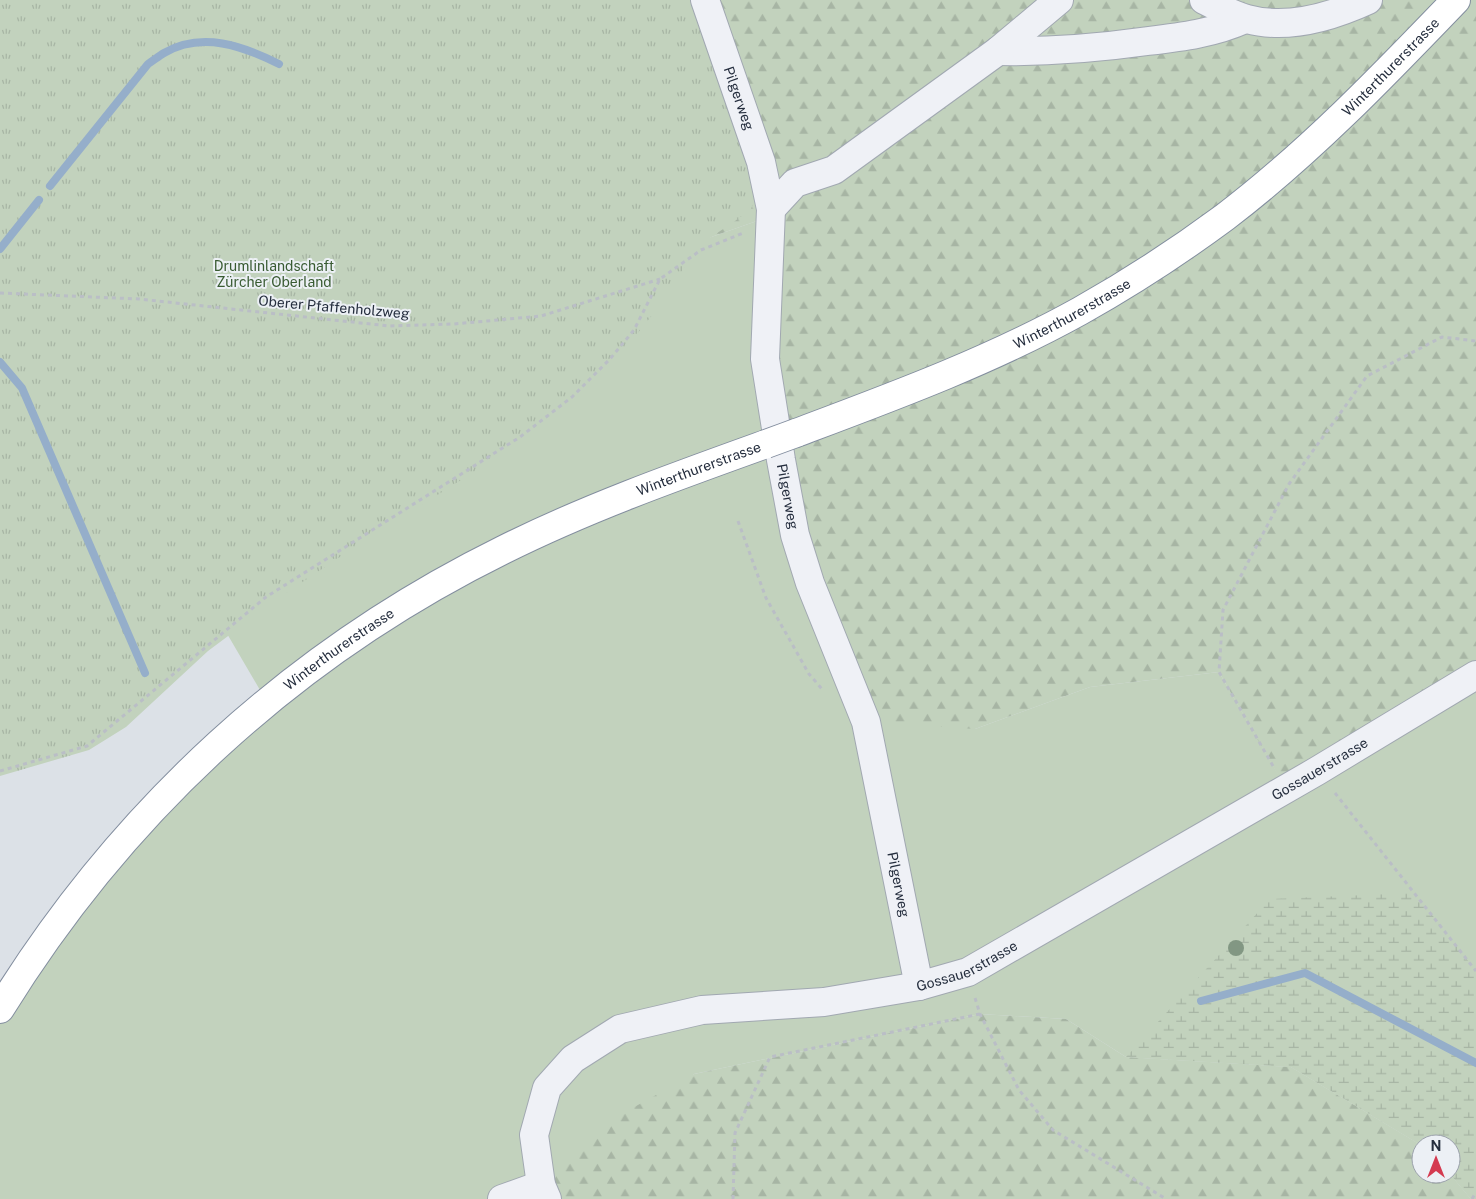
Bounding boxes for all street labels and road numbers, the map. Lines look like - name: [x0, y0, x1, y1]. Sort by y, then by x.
- street label: Winterthurerstrasse: [1339, 15, 1442, 119]
- street label: Pilgerweg: [721, 64, 757, 133]
- street label: Winterthurerstrasse: [1011, 275, 1133, 352]
- street label: Oberer Pfaffenholzweg: [258, 292, 411, 322]
- street label: Winterthurerstrasse: [634, 439, 763, 499]
- street label: Pilgerweg: [774, 462, 802, 531]
- street label: Winterthurerstrasse: [281, 605, 397, 693]
- street label: Gossauerstrasse: [1269, 734, 1371, 803]
- street label: Pilgerweg: [884, 850, 913, 919]
- street label: Gossauerstrasse: [914, 937, 1020, 994]

